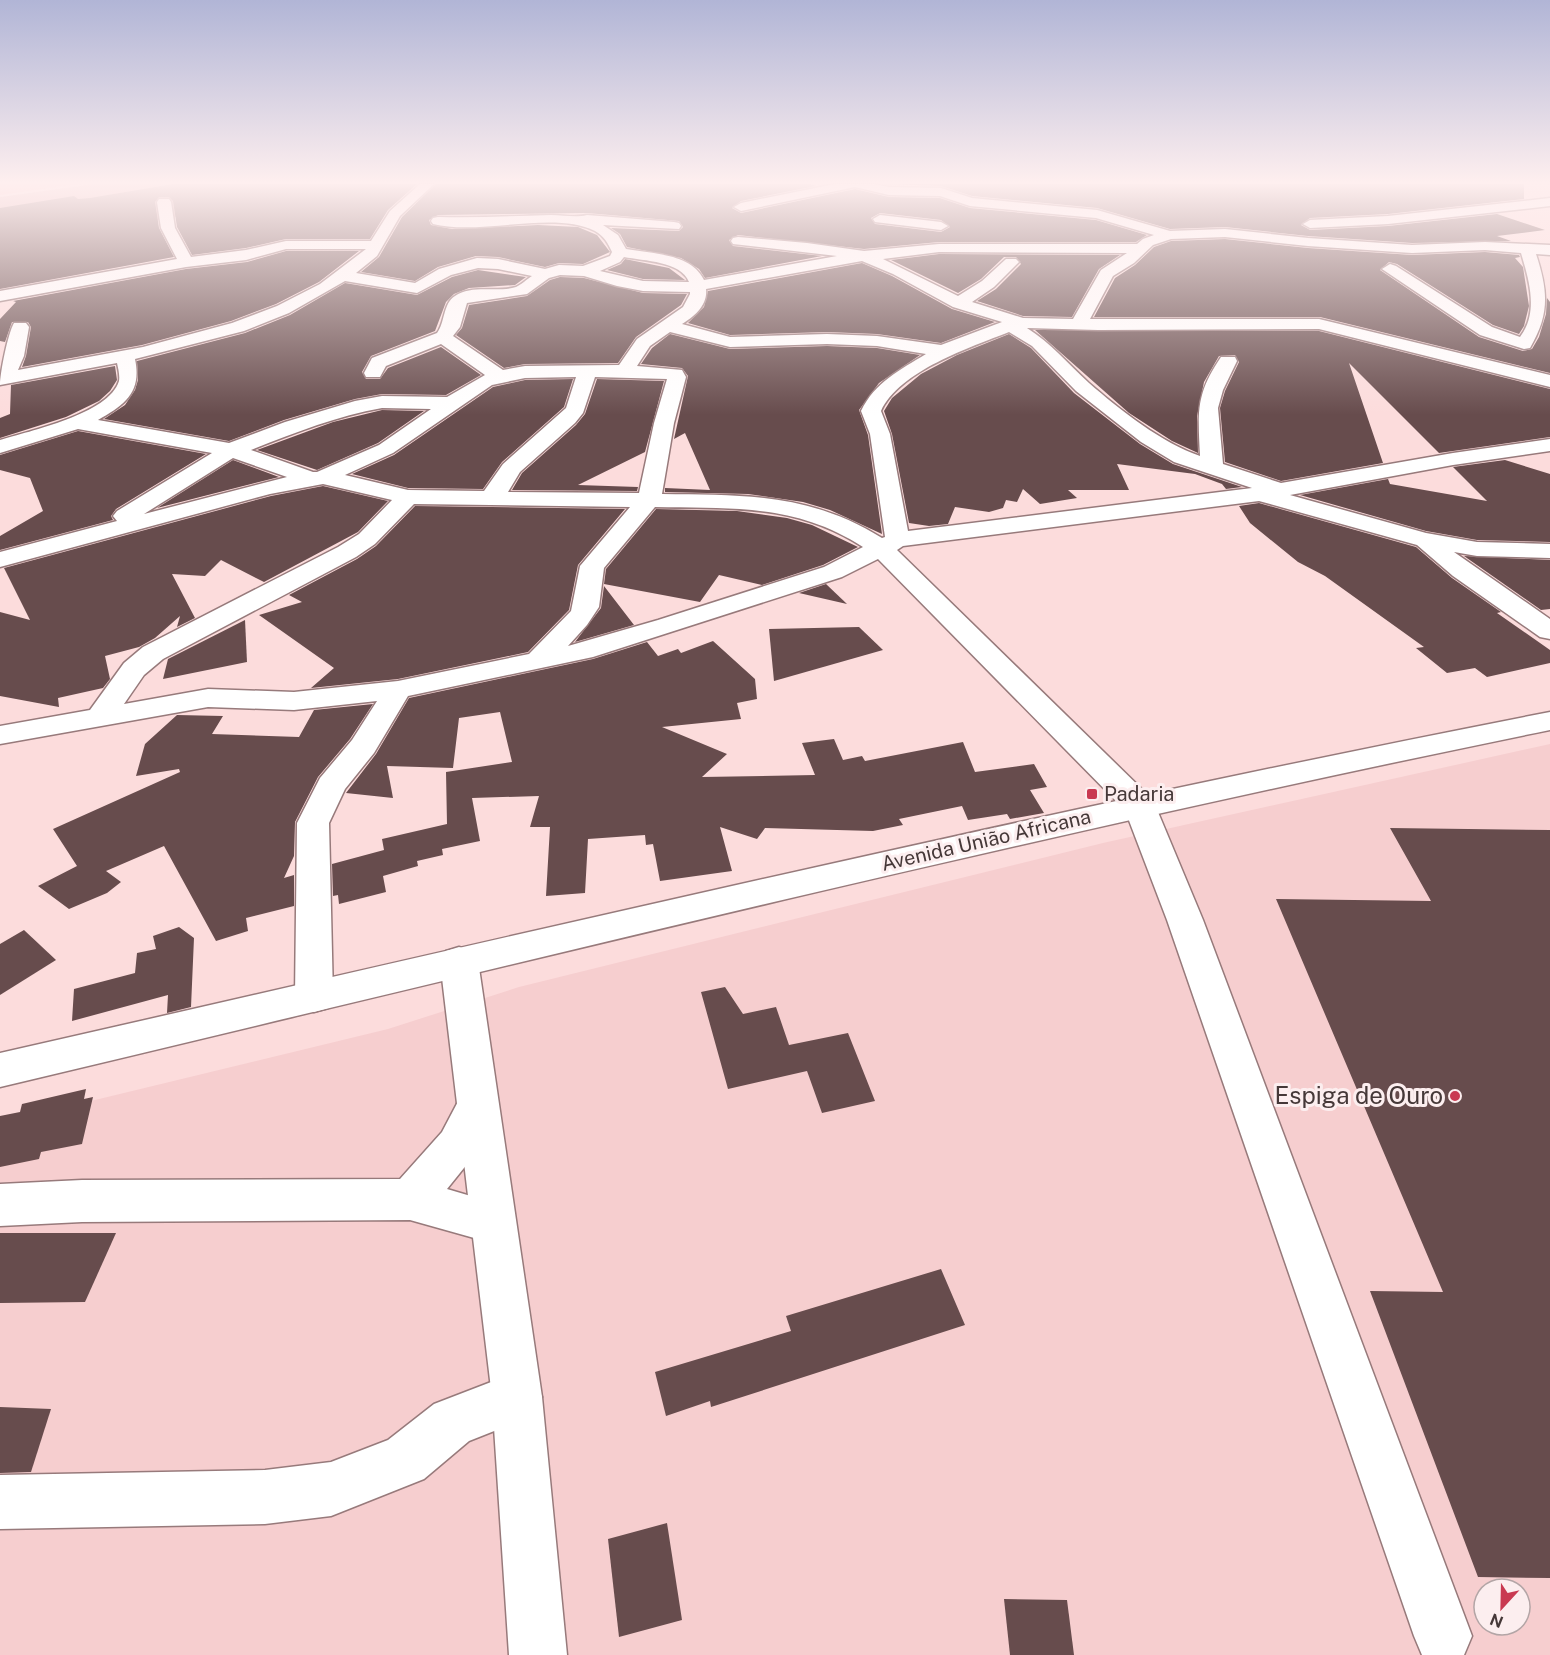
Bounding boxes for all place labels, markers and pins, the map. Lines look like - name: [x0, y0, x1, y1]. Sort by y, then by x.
- place label: Padaria: [1104, 782, 1174, 806]
- marker: Padaria: [1085, 787, 1099, 801]
- place label: Espiga de Ouro: [1275, 1081, 1443, 1109]
- marker: Espiga de Ouro: [1448, 1089, 1462, 1103]

